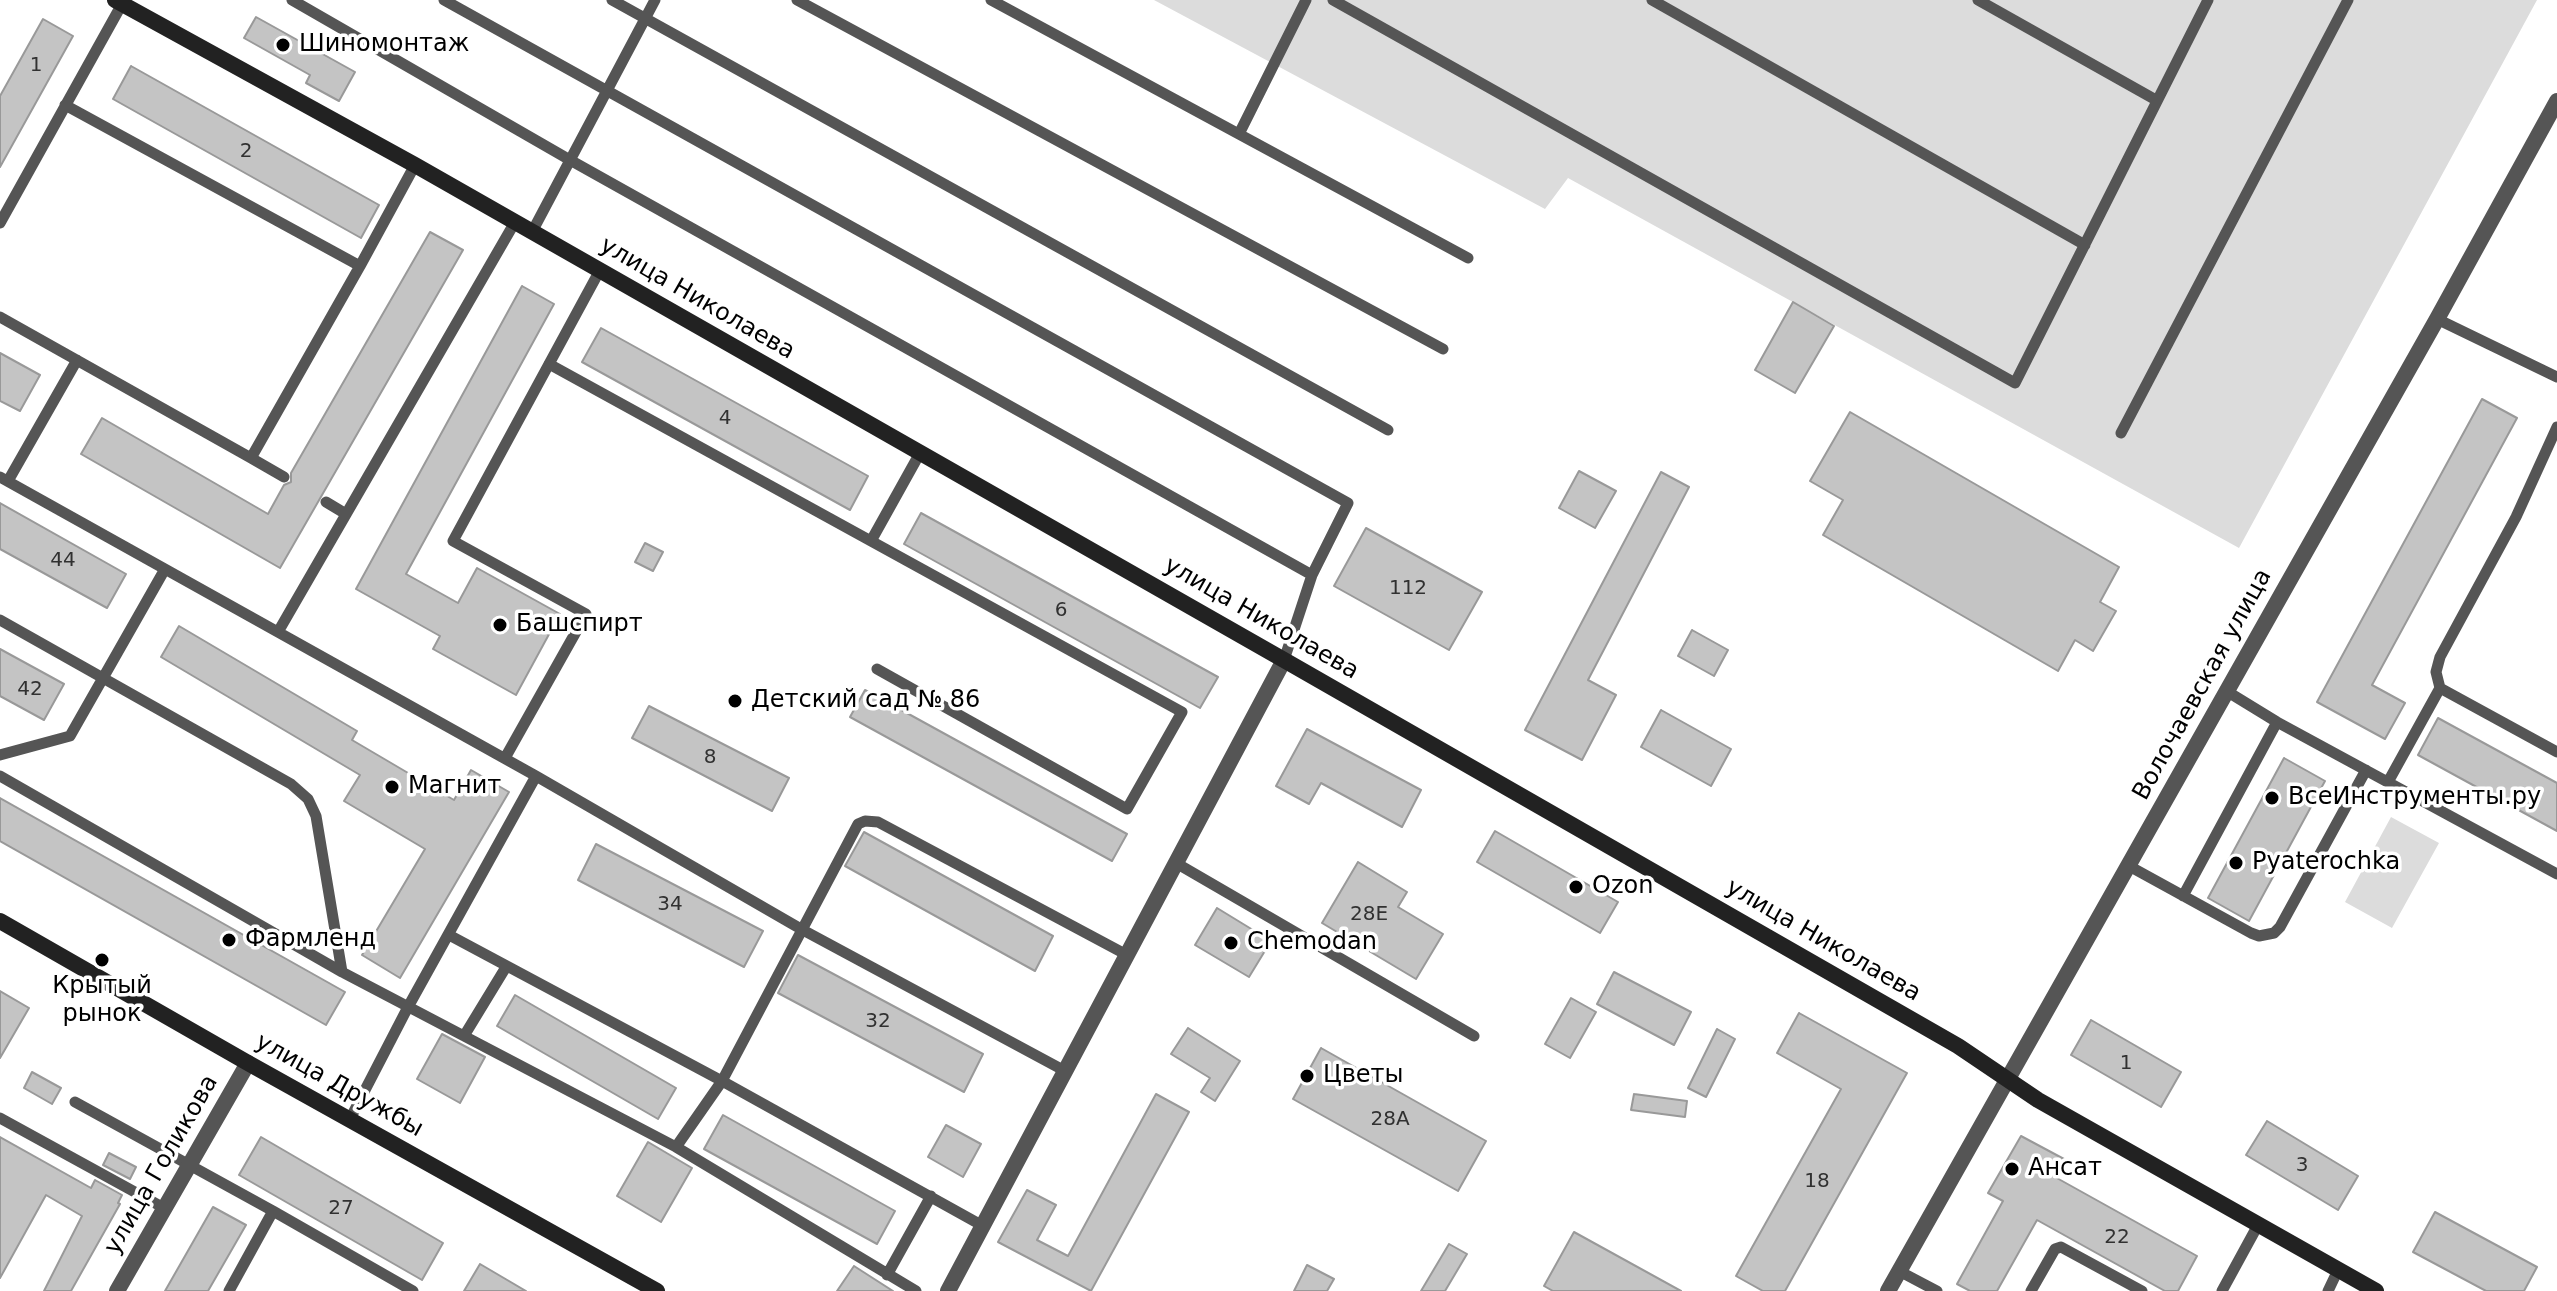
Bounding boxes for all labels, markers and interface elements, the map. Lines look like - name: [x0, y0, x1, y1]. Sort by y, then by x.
- place label: Шиномонтаж: [299, 31, 469, 59]
- marker: Шиномонтаж: [274, 36, 292, 54]
- house number: 1: [30, 54, 42, 78]
- house number: 2: [240, 140, 252, 164]
- street label: улица Николаева: [594, 231, 800, 367]
- house number: 4: [719, 407, 731, 431]
- house number: 44: [50, 549, 76, 573]
- street label: улица Николаева: [1158, 551, 1364, 687]
- street label: Волочаевская улица: [2127, 564, 2279, 806]
- house number: 112: [1389, 577, 1427, 601]
- house number: 6: [1055, 599, 1067, 623]
- place label: Башспирт: [516, 611, 643, 639]
- marker: Башспирт: [491, 616, 509, 634]
- house number: 42: [17, 678, 43, 702]
- place label: Детский сад № 86: [751, 687, 980, 715]
- marker: Детский сад № 86: [726, 692, 744, 710]
- house number: 8: [704, 746, 716, 770]
- place label: Магнит: [408, 773, 501, 801]
- marker: Магнит: [383, 778, 401, 796]
- place label: ВсеИнструменты.ру: [2288, 784, 2541, 812]
- marker: ВсеИнструменты.ру: [2263, 789, 2281, 807]
- place label: Pyaterochka: [2252, 849, 2400, 877]
- marker: Pyaterochka: [2227, 854, 2245, 872]
- place label: Ozon: [1592, 873, 1653, 901]
- street label: улица Николаева: [1720, 873, 1926, 1009]
- marker: Ozon: [1567, 878, 1585, 896]
- house number: 34: [657, 893, 683, 917]
- house number: 28Е: [1350, 903, 1388, 927]
- place label: Фармленд: [245, 926, 376, 954]
- place label: Chemodan: [1247, 929, 1377, 957]
- marker: Фармленд: [220, 931, 238, 949]
- marker: Chemodan: [1222, 934, 1240, 952]
- marker: Крытый рынок: [93, 951, 111, 969]
- place label: Крытый рынок: [52, 973, 152, 1029]
- house number: 32: [865, 1010, 891, 1034]
- street label: улица Дружбы: [250, 1028, 428, 1144]
- house number: 1: [2120, 1052, 2132, 1076]
- place label: Цветы: [1323, 1062, 1403, 1090]
- marker: Цветы: [1298, 1067, 1316, 1085]
- street label: улица Голикова: [99, 1070, 225, 1260]
- house number: 28А: [1370, 1108, 1410, 1132]
- house number: 3: [2296, 1154, 2308, 1178]
- place label: Ансат: [2028, 1155, 2102, 1183]
- marker: Ансат: [2003, 1160, 2021, 1178]
- house number: 18: [1804, 1170, 1830, 1194]
- house number: 27: [328, 1197, 354, 1221]
- house number: 22: [2104, 1226, 2130, 1250]

